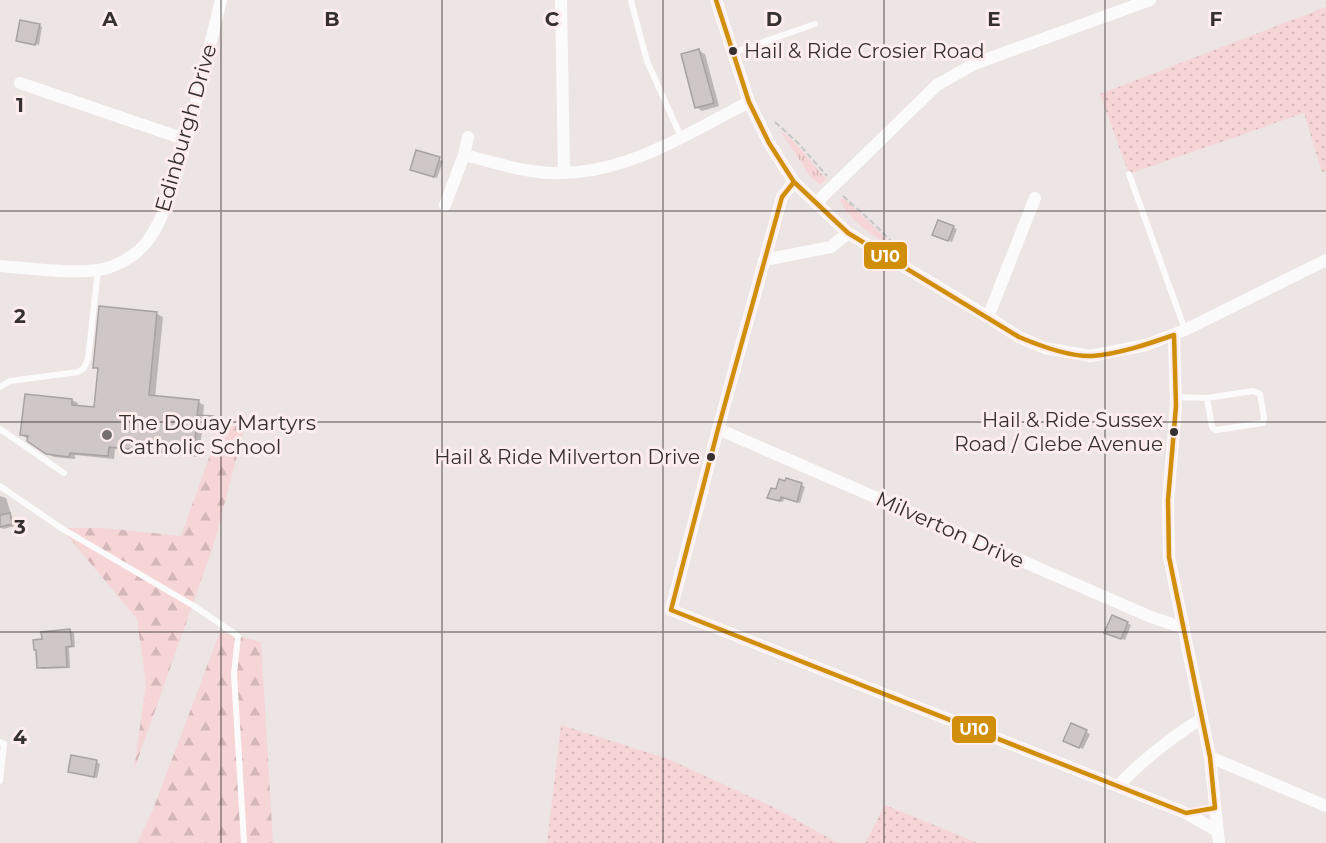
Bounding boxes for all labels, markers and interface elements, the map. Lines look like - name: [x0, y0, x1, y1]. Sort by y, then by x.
- text: A: [101, 7, 118, 31]
- text: B: [324, 7, 340, 31]
- text: C: [545, 7, 560, 31]
- text: D: [766, 7, 782, 31]
- text: E: [987, 7, 1001, 31]
- text: F: [1210, 7, 1223, 31]
- place label: Hail & Ride Crosier Road: [744, 39, 985, 63]
- street label: Edinburgh Drive: [150, 41, 221, 215]
- marker: Hail & Ride Crosier Road: [727, 45, 739, 57]
- text: 1: [16, 93, 24, 117]
- line badge: U10: [863, 241, 908, 270]
- text: U10: [870, 247, 900, 266]
- text: 2: [14, 304, 26, 328]
- place label: Hail & Ride Sussex Road / Glebe Avenue: [954, 408, 1163, 456]
- place label: The Douay Martyrs Catholic School: [119, 410, 316, 459]
- marker: Hail & Ride Sussex Road / Glebe Avenue: [1168, 426, 1180, 438]
- marker: The Douay Martyrs Catholic School: [100, 428, 114, 442]
- place label: Hail & Ride Milverton Drive: [434, 445, 700, 469]
- marker: Hail & Ride Milverton Drive: [705, 451, 717, 463]
- street label: Milverton Drive: [872, 486, 1028, 573]
- text: 3: [13, 515, 26, 539]
- line badge: U10: [951, 715, 997, 744]
- text: U10: [959, 720, 989, 739]
- text: 4: [13, 725, 27, 749]

